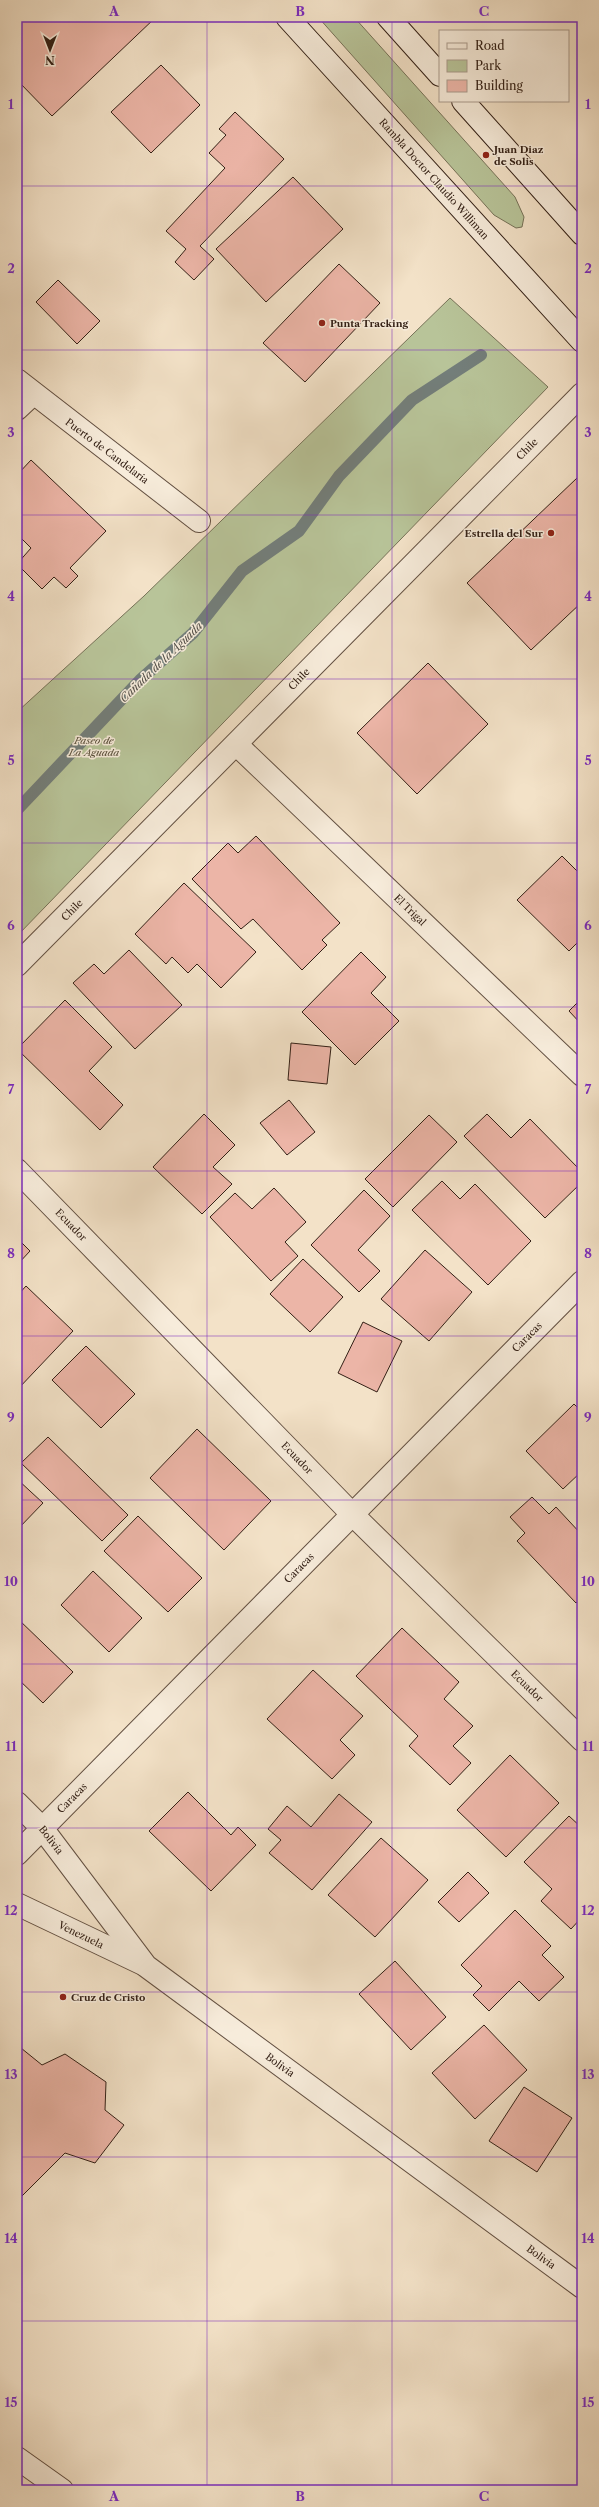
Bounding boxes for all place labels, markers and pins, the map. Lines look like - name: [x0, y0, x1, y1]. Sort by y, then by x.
- place label: Juan Diaz de Solis: [492, 143, 544, 168]
- marker: Juan Diaz de Solis: [481, 150, 491, 160]
- place label: Punta Tracking: [330, 317, 409, 330]
- marker: Punta Tracking: [317, 318, 327, 328]
- place label: Estrella del Sur: [465, 527, 543, 540]
- marker: Estrella del Sur: [546, 528, 556, 538]
- place label: Cruz de Cristo: [71, 1991, 145, 2004]
- marker: Cruz de Cristo: [58, 1992, 68, 2002]

